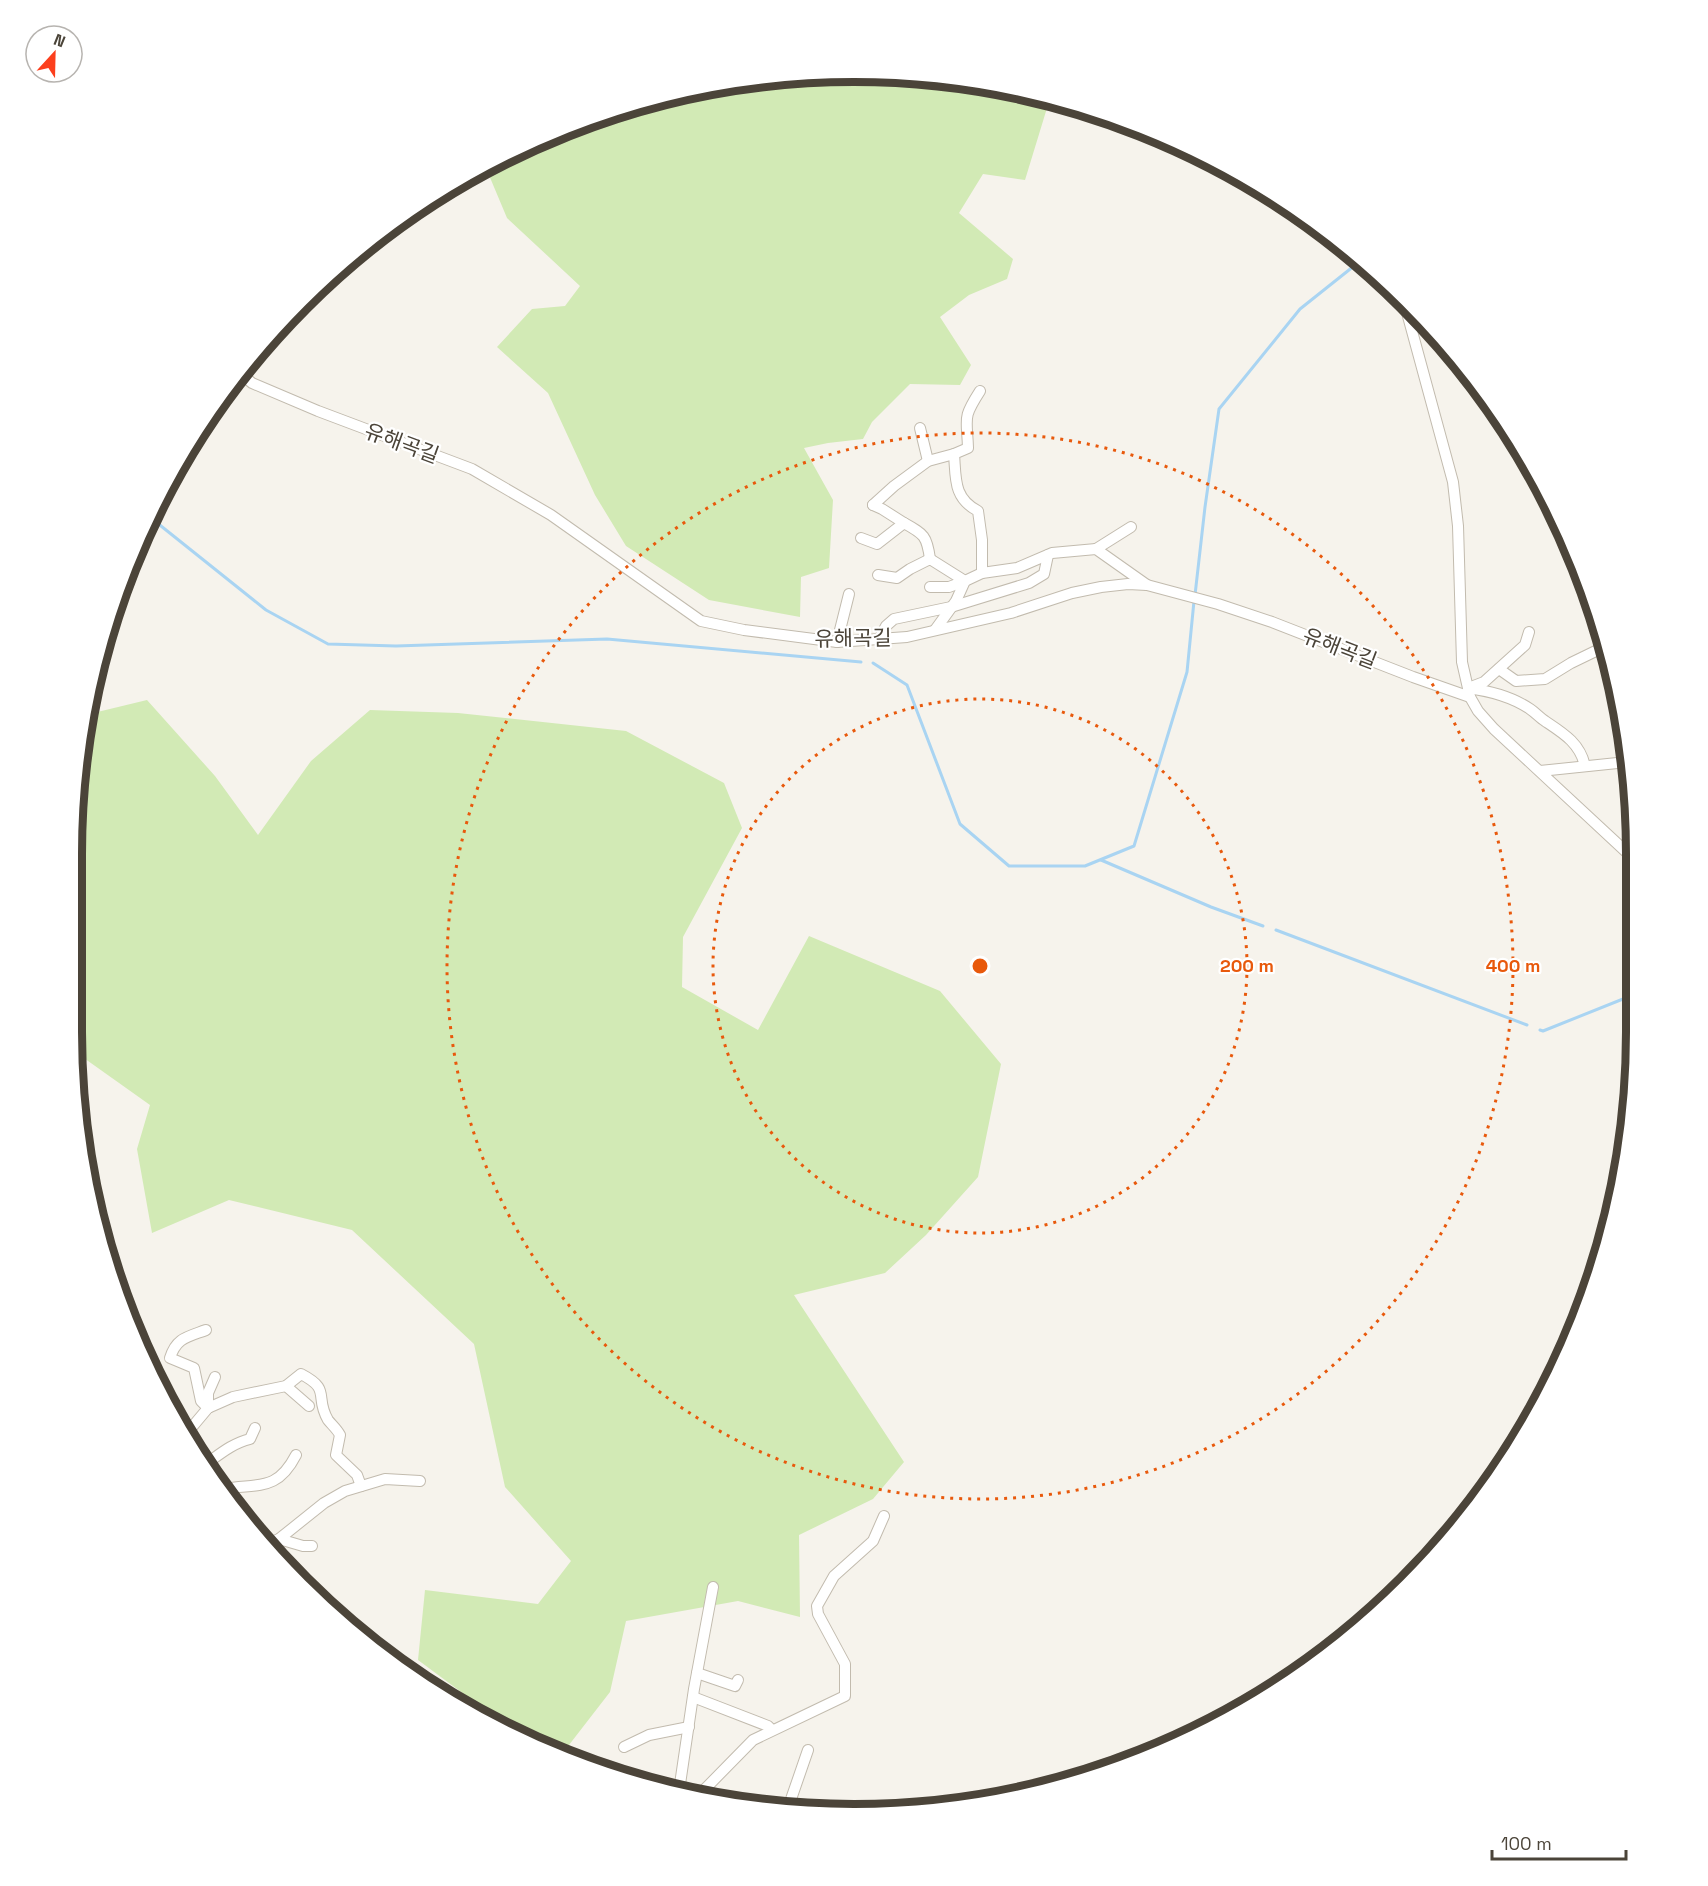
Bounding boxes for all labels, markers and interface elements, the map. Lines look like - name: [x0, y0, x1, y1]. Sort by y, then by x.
- north arrow: [24, 24, 84, 84]
- text: N: [51, 29, 68, 52]
- street label: 유해곡길: [361, 417, 443, 469]
- street label: 유해곡길: [1299, 622, 1381, 674]
- street label: 유해곡길: [814, 624, 892, 652]
- text: 200 m: [1220, 954, 1274, 977]
- text: 400 m: [1486, 954, 1540, 977]
- centre of rings: [970, 956, 990, 976]
- scale bar: [1492, 1823, 1626, 1861]
- text: 100 m: [1501, 1832, 1552, 1855]

